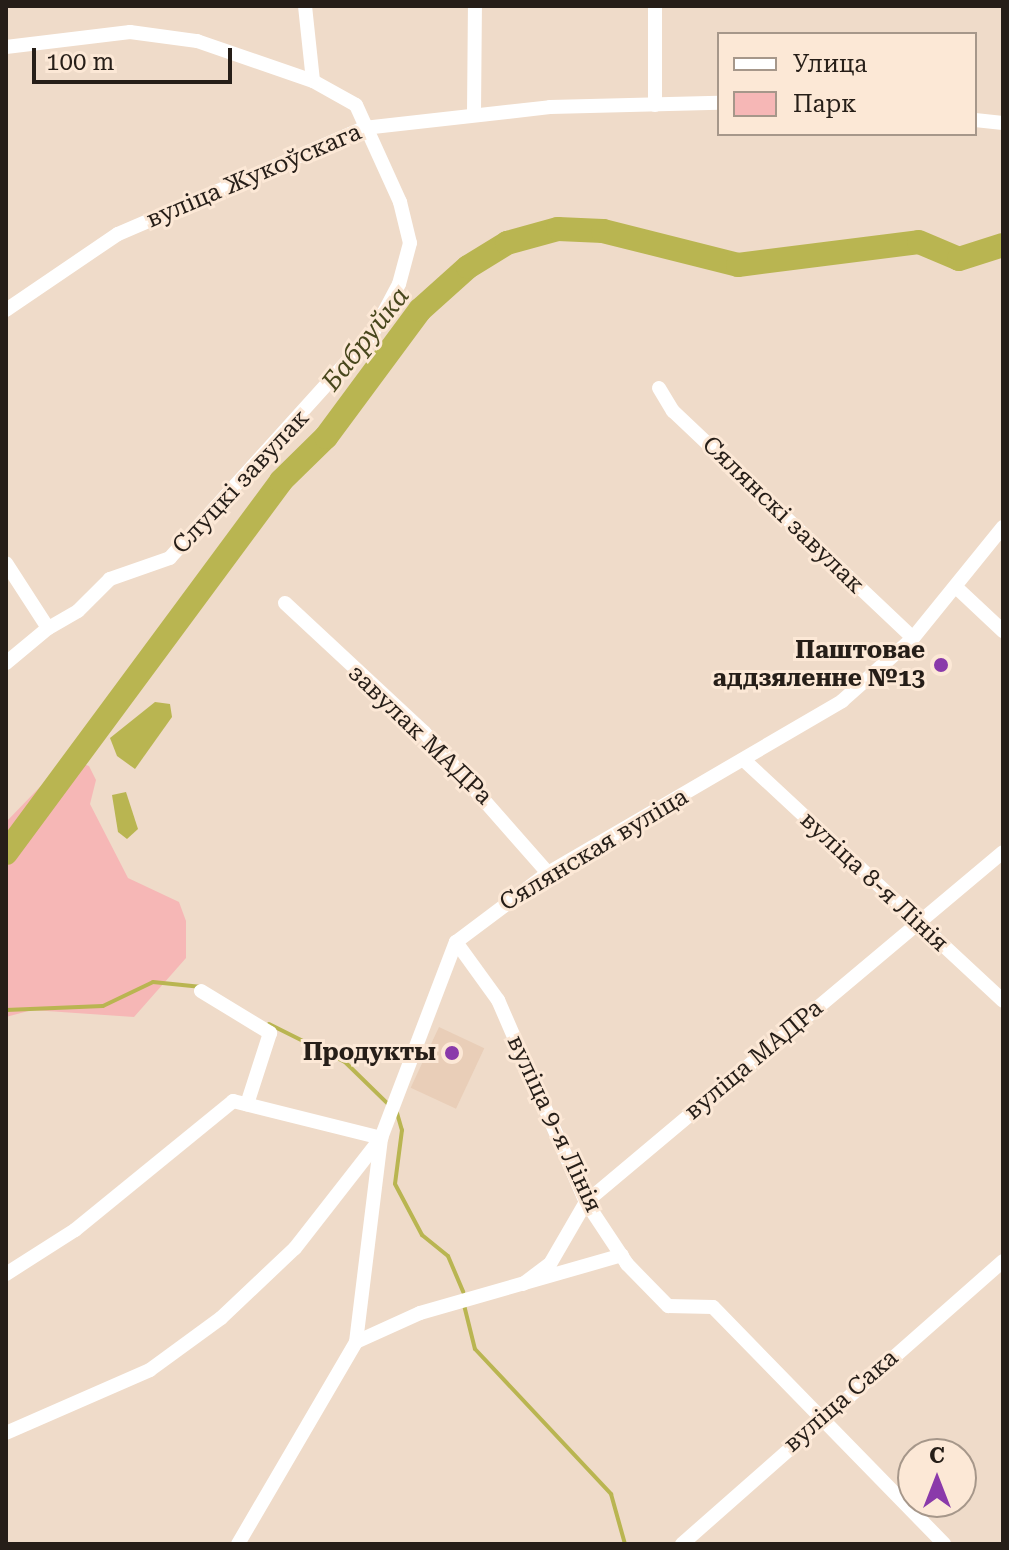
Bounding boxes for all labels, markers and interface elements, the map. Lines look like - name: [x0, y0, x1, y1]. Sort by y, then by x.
- scale bar: [36, 32, 236, 82]
- legend: [717, 32, 977, 136]
- text: 100 m: [46, 48, 114, 76]
- text: Улица: [793, 50, 867, 78]
- text: Парк: [793, 90, 856, 118]
- street label: вуліца Жукоўскага: [142, 118, 366, 234]
- water label: Бабруйка: [316, 281, 416, 397]
- street label: Слуцкі завулак: [167, 404, 315, 560]
- street label: Сялянскі завулак: [696, 430, 870, 600]
- place label: Паштовае аддзяленне №13: [713, 637, 925, 693]
- marker: Паштовае аддзяленне №13: [932, 656, 950, 674]
- street label: завулак МАДРа: [342, 659, 498, 811]
- street label: Сялянская вуліца: [495, 782, 693, 918]
- street label: вуліца 8-я Лінія: [794, 806, 954, 958]
- street label: вуліца МАДРа: [679, 994, 829, 1126]
- street label: вуліца 9-я Лінія: [500, 1031, 608, 1217]
- place label: Продукты: [303, 1039, 436, 1067]
- marker: Продукты: [443, 1044, 461, 1062]
- street label: вуліца Сака: [778, 1344, 904, 1458]
- north arrow: [897, 1438, 977, 1518]
- text: С: [929, 1443, 945, 1468]

